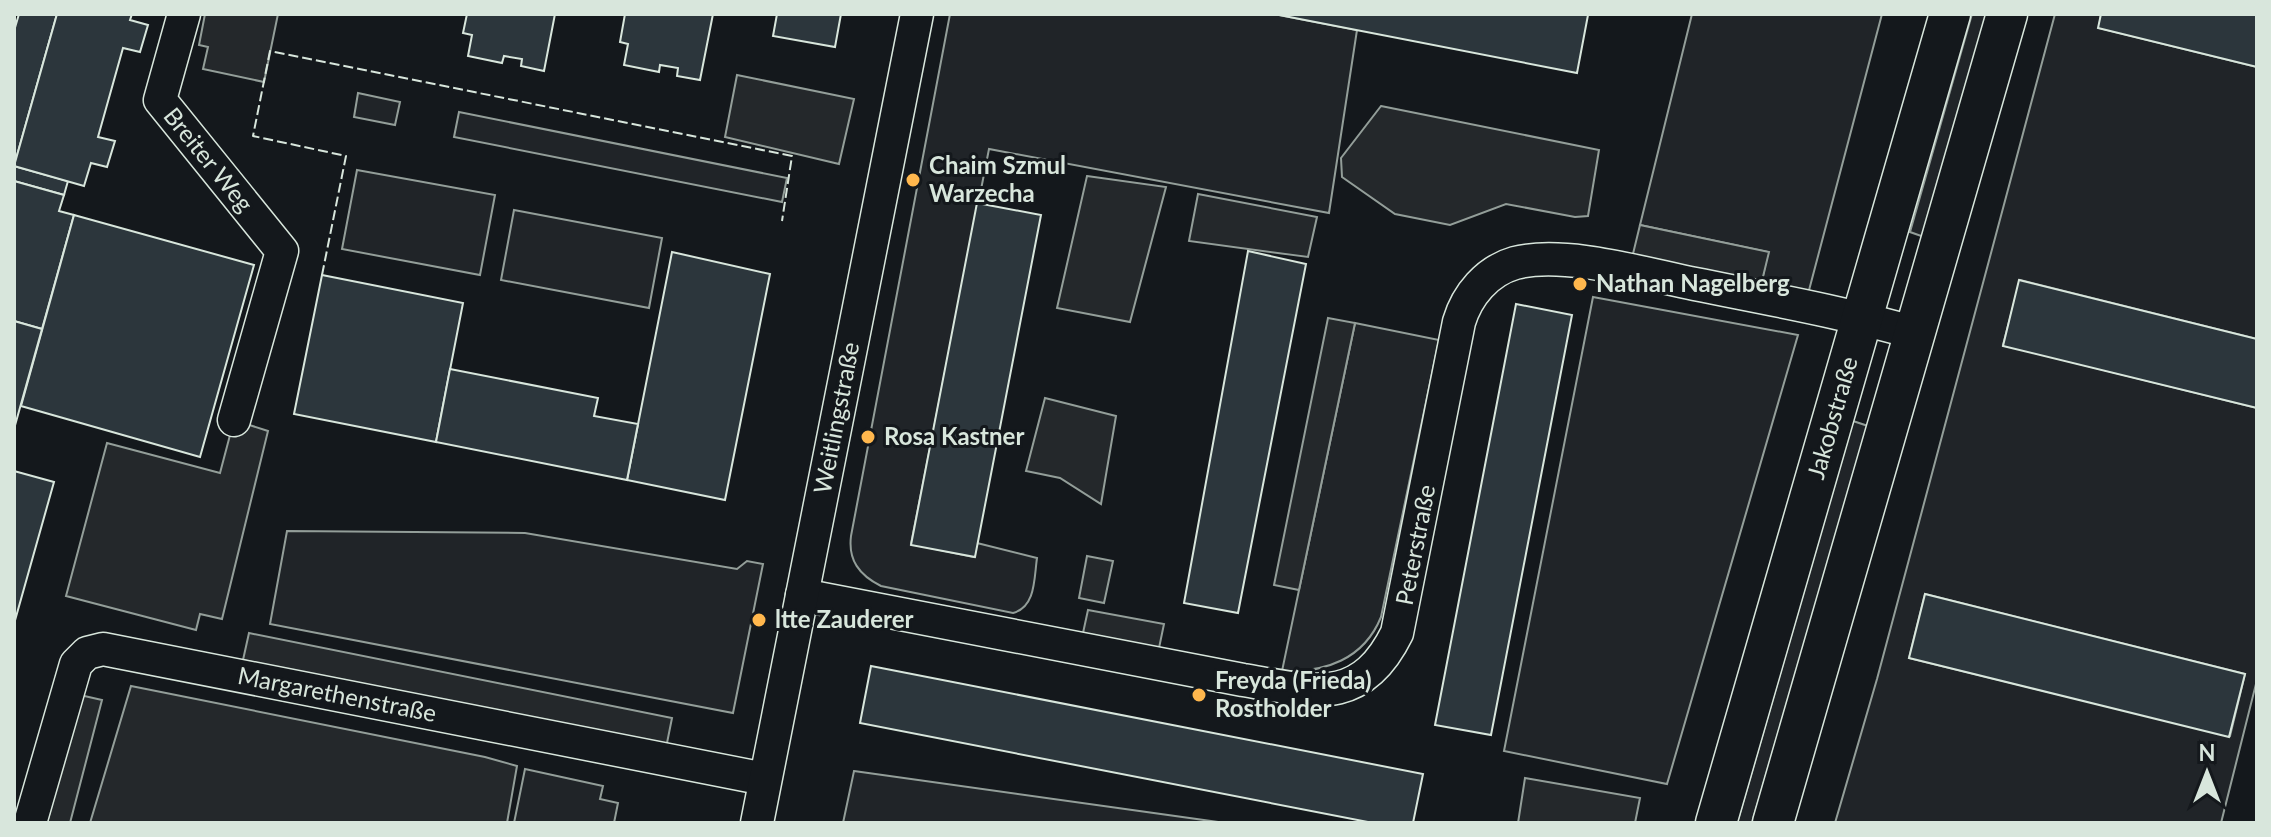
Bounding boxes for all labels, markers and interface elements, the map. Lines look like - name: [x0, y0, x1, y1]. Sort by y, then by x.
- street label: Breiter Weg: [158, 101, 260, 217]
- place label: Chaim Szmul Warzecha: [929, 150, 1066, 207]
- marker: Chaim Szmul Warzecha: [904, 171, 922, 189]
- place label: Nathan Nagelberg: [1596, 268, 1790, 297]
- marker: Nathan Nagelberg: [1571, 275, 1589, 293]
- street label: Weitlingstraße: [807, 339, 864, 496]
- street label: Jakobstraße: [1800, 353, 1863, 482]
- place label: Rosa Kastner: [884, 421, 1024, 450]
- marker: Rosa Kastner: [859, 428, 877, 446]
- street label: Peterstraße: [1389, 482, 1440, 608]
- place label: ltte Zauderer: [775, 604, 913, 633]
- marker: ltte Zauderer: [750, 611, 768, 629]
- street label: Margarethenstraße: [236, 660, 439, 727]
- place label: Freyda (Frieda) Rostholder: [1215, 665, 1372, 722]
- marker: Freyda (Frieda) Rostholder: [1190, 686, 1208, 704]
- north arrow: [2167, 733, 2247, 813]
- text: N: [2199, 739, 2215, 766]

